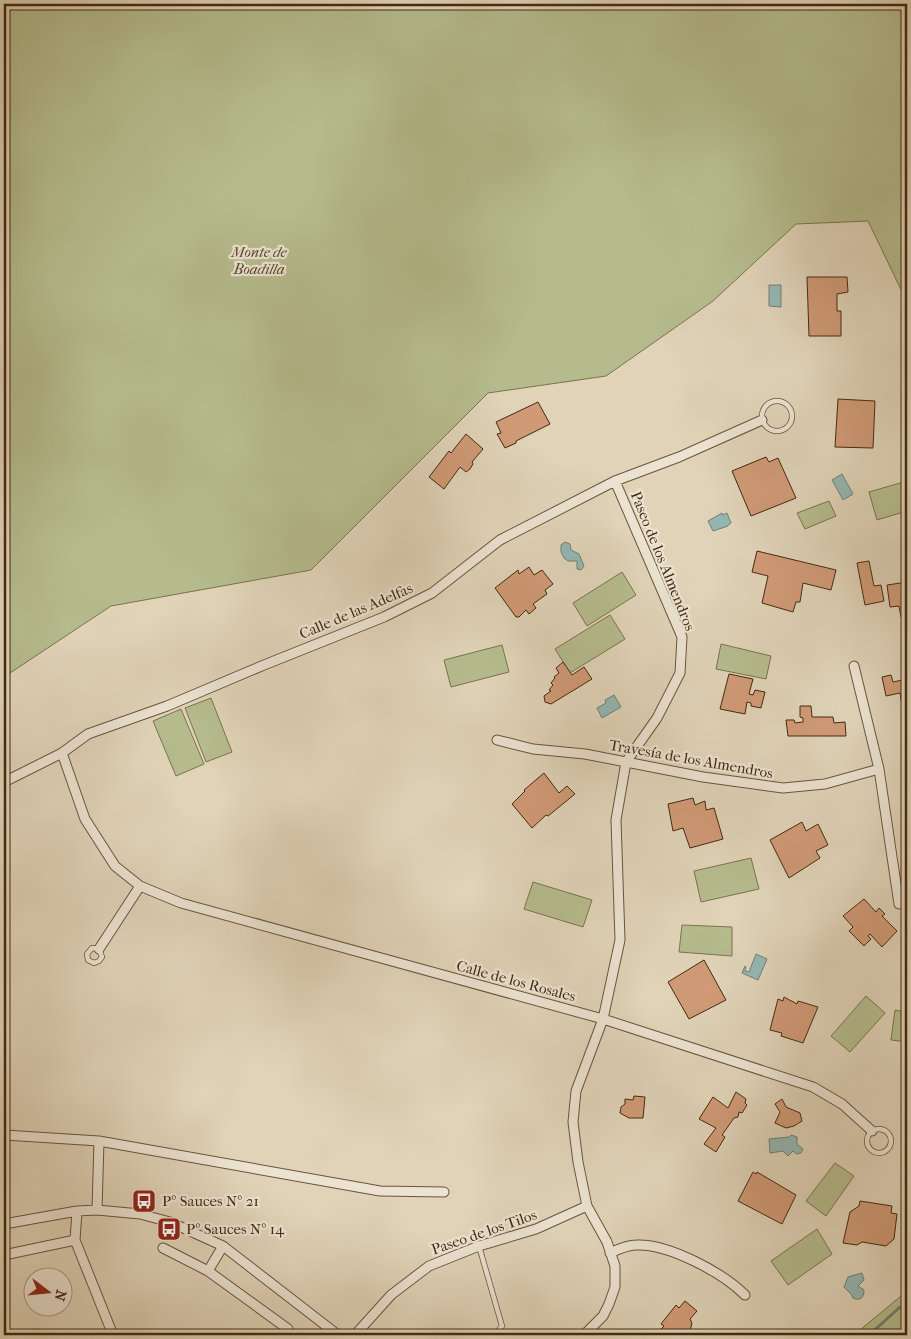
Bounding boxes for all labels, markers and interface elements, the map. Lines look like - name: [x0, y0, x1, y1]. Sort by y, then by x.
- park label: Monte de Boadilla: [230, 243, 288, 278]
- street label: Paseo de los Almendros: [627, 489, 699, 634]
- street label: Calle de las Adelfas: [297, 579, 416, 643]
- street label: Travesía de los Almendros: [608, 736, 775, 782]
- street label: Calle de los Rosales: [454, 956, 578, 1006]
- bus stop icon: Pº Sauces Nº 21: [131, 1188, 157, 1214]
- place label: Pº Sauces Nº 21: [162, 1192, 259, 1210]
- street label: Paseo de los Tilos: [429, 1205, 539, 1258]
- bus stop icon: Pº Sauces Nº 14: [156, 1216, 182, 1242]
- place label: Pº Sauces Nº 14: [186, 1220, 285, 1238]
- north arrow: [22, 1266, 72, 1316]
- text: N: [50, 1288, 70, 1303]

